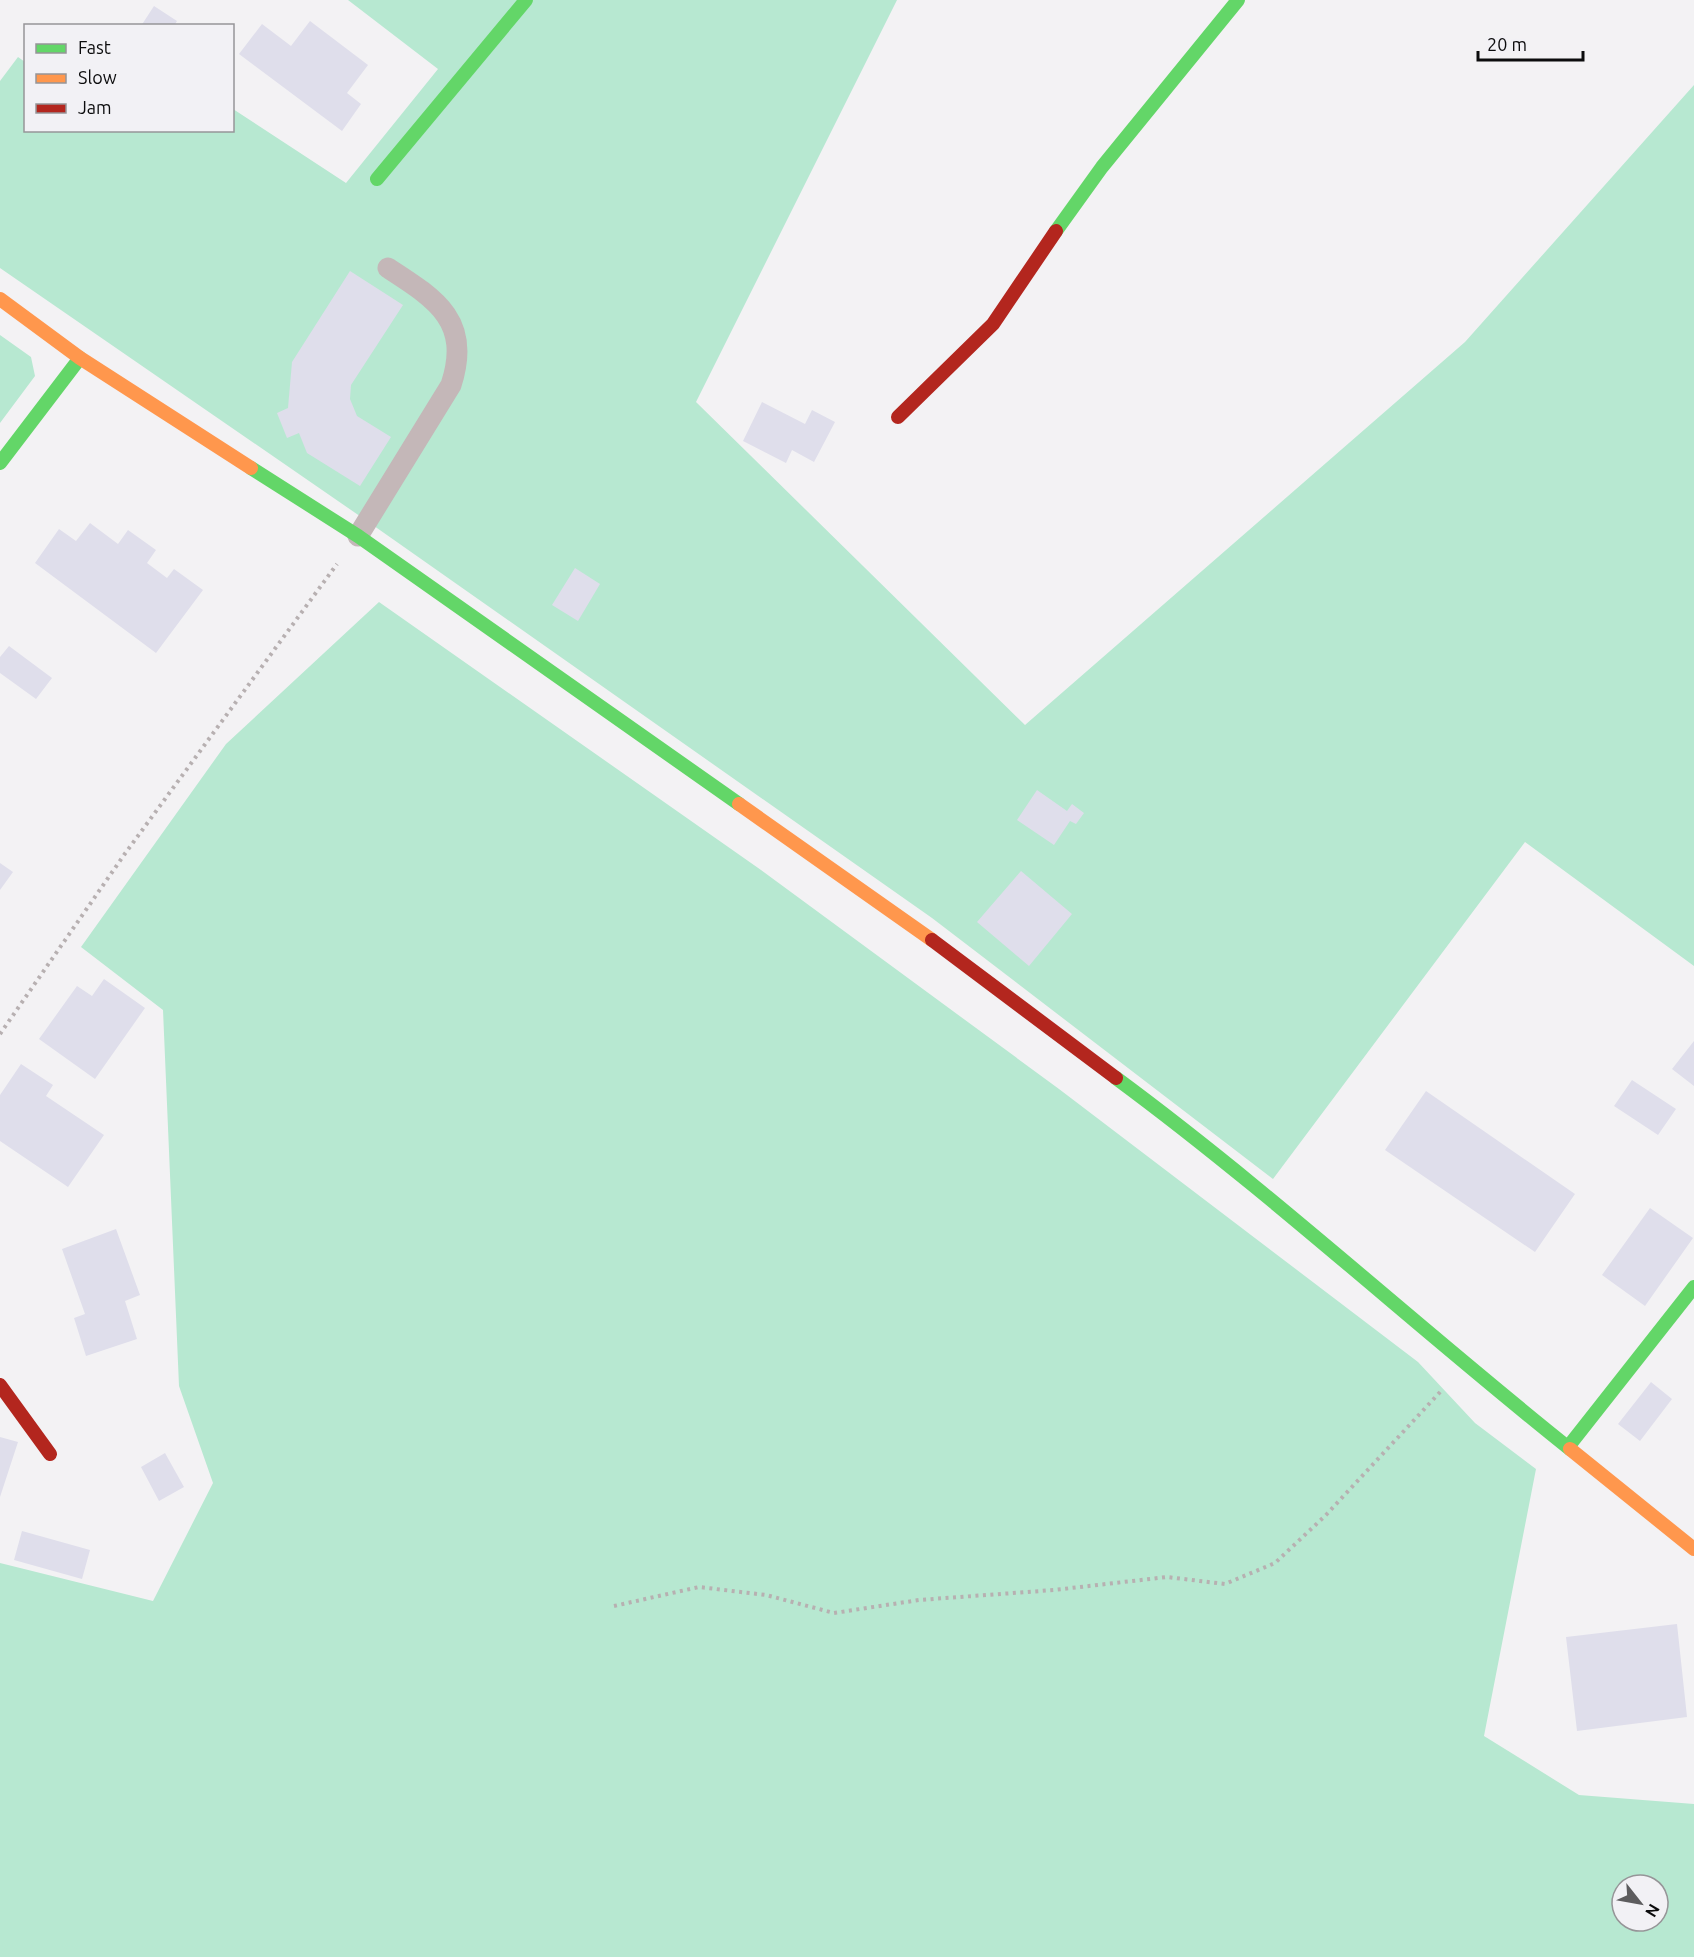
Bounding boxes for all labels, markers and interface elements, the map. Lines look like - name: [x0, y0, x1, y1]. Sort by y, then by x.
- legend: [24, 24, 234, 132]
- scale bar: [1478, 24, 1583, 62]
- text: 20 m: [1487, 34, 1527, 54]
- text: Fast: [78, 37, 111, 57]
- text: Slow: [78, 67, 117, 87]
- text: Jam: [78, 97, 112, 117]
- north arrow: [1610, 1873, 1670, 1933]
- text: N: [1642, 1901, 1664, 1920]

